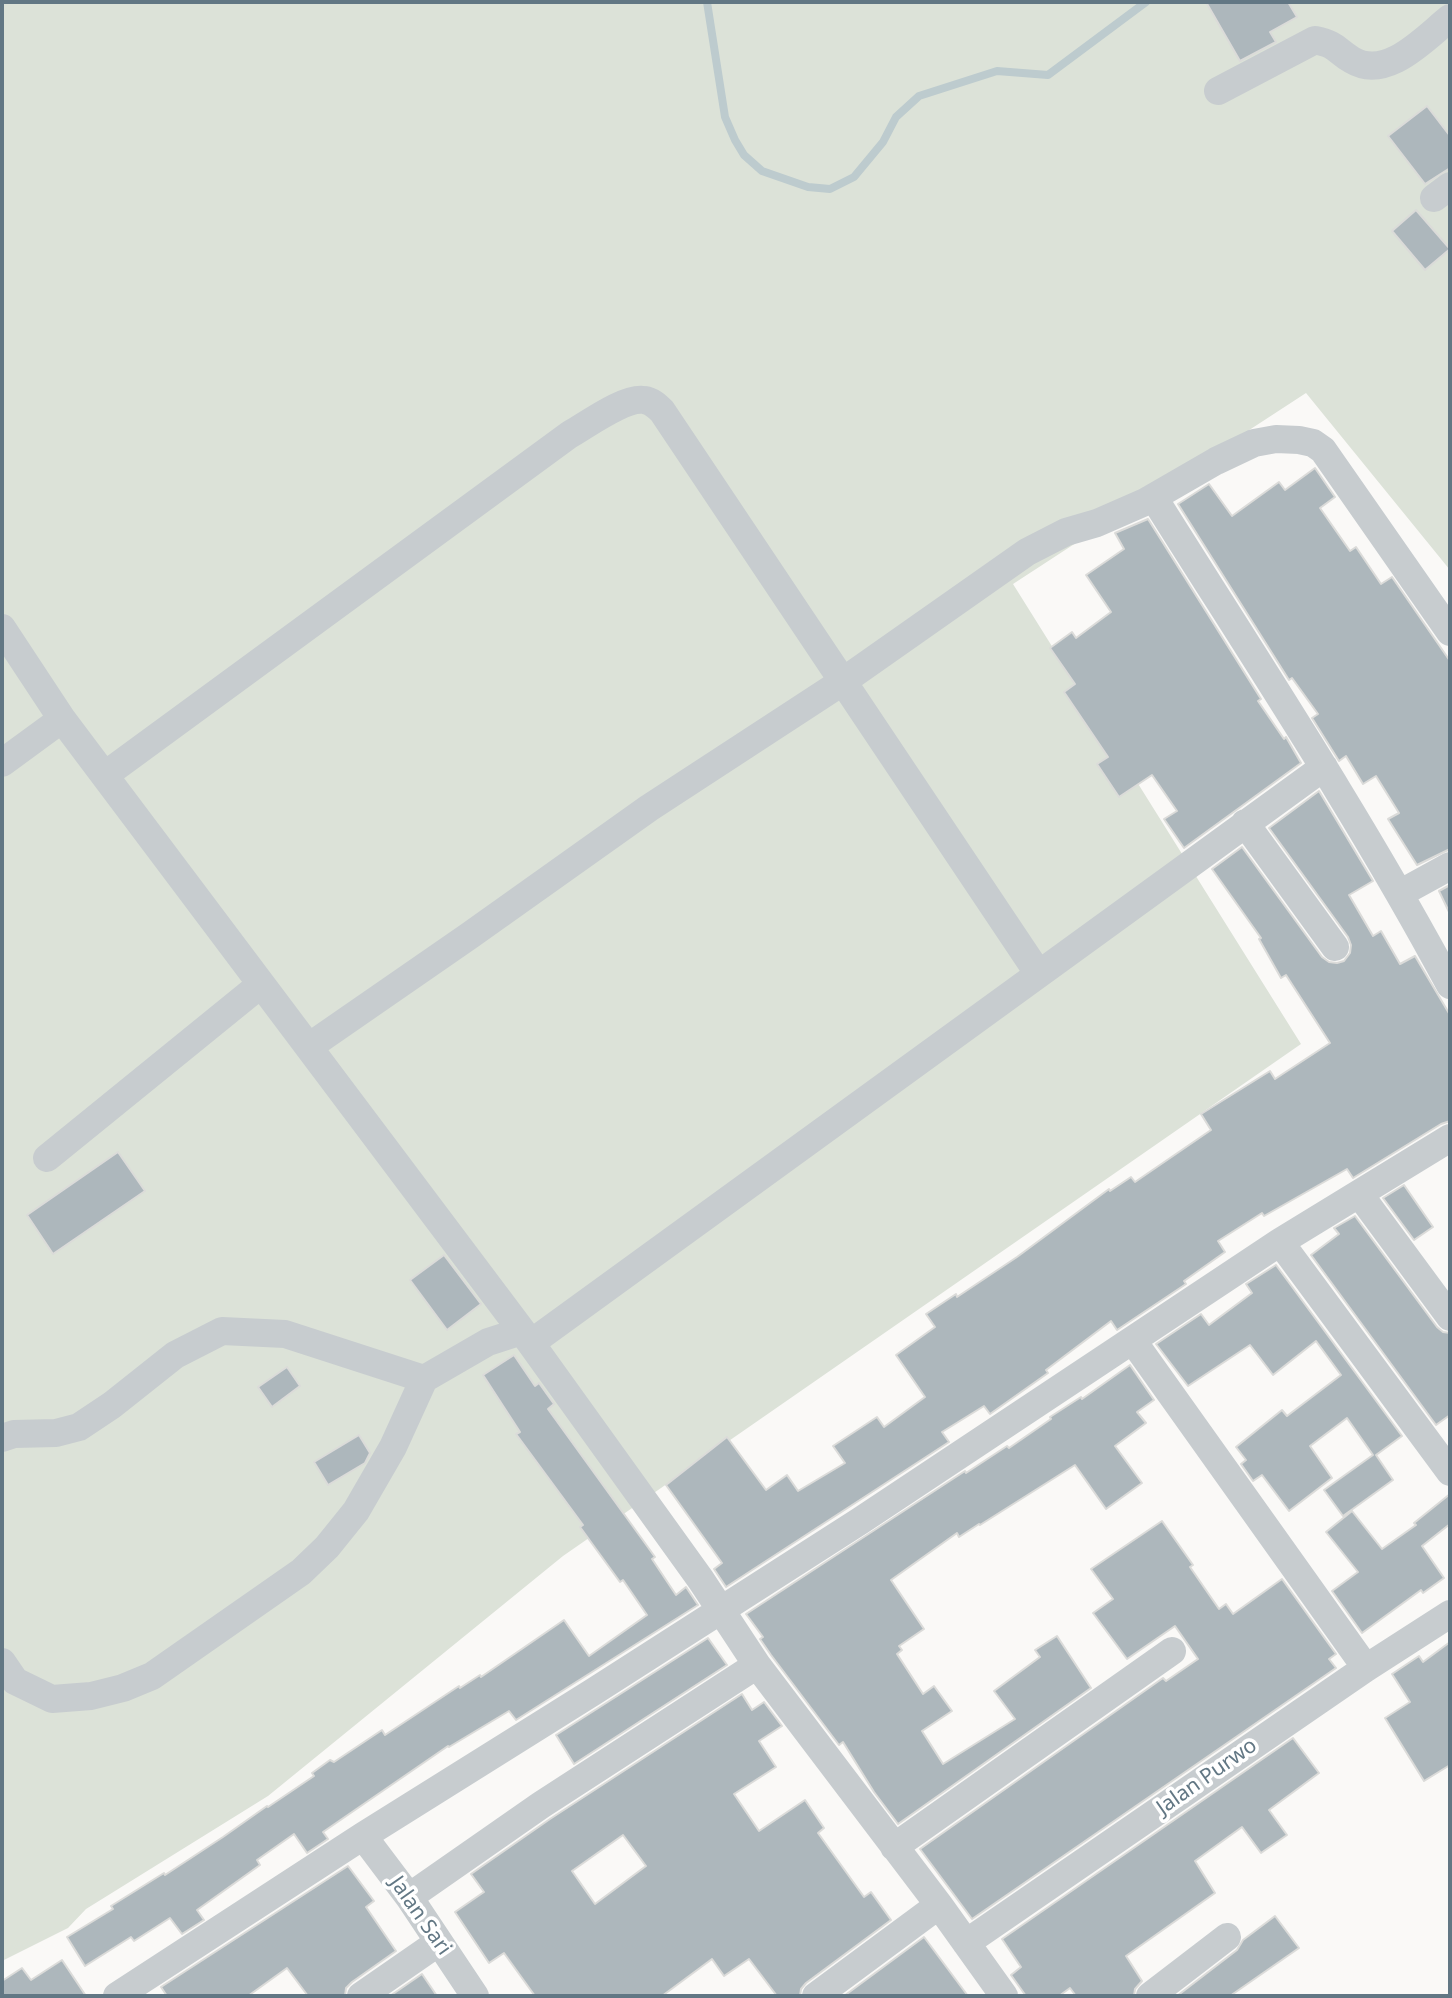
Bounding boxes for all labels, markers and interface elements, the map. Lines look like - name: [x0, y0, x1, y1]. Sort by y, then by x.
- street label: Jalan Purwo: [1152, 1733, 1262, 1821]
- street label: Jalan Sari: [384, 1872, 456, 1960]

